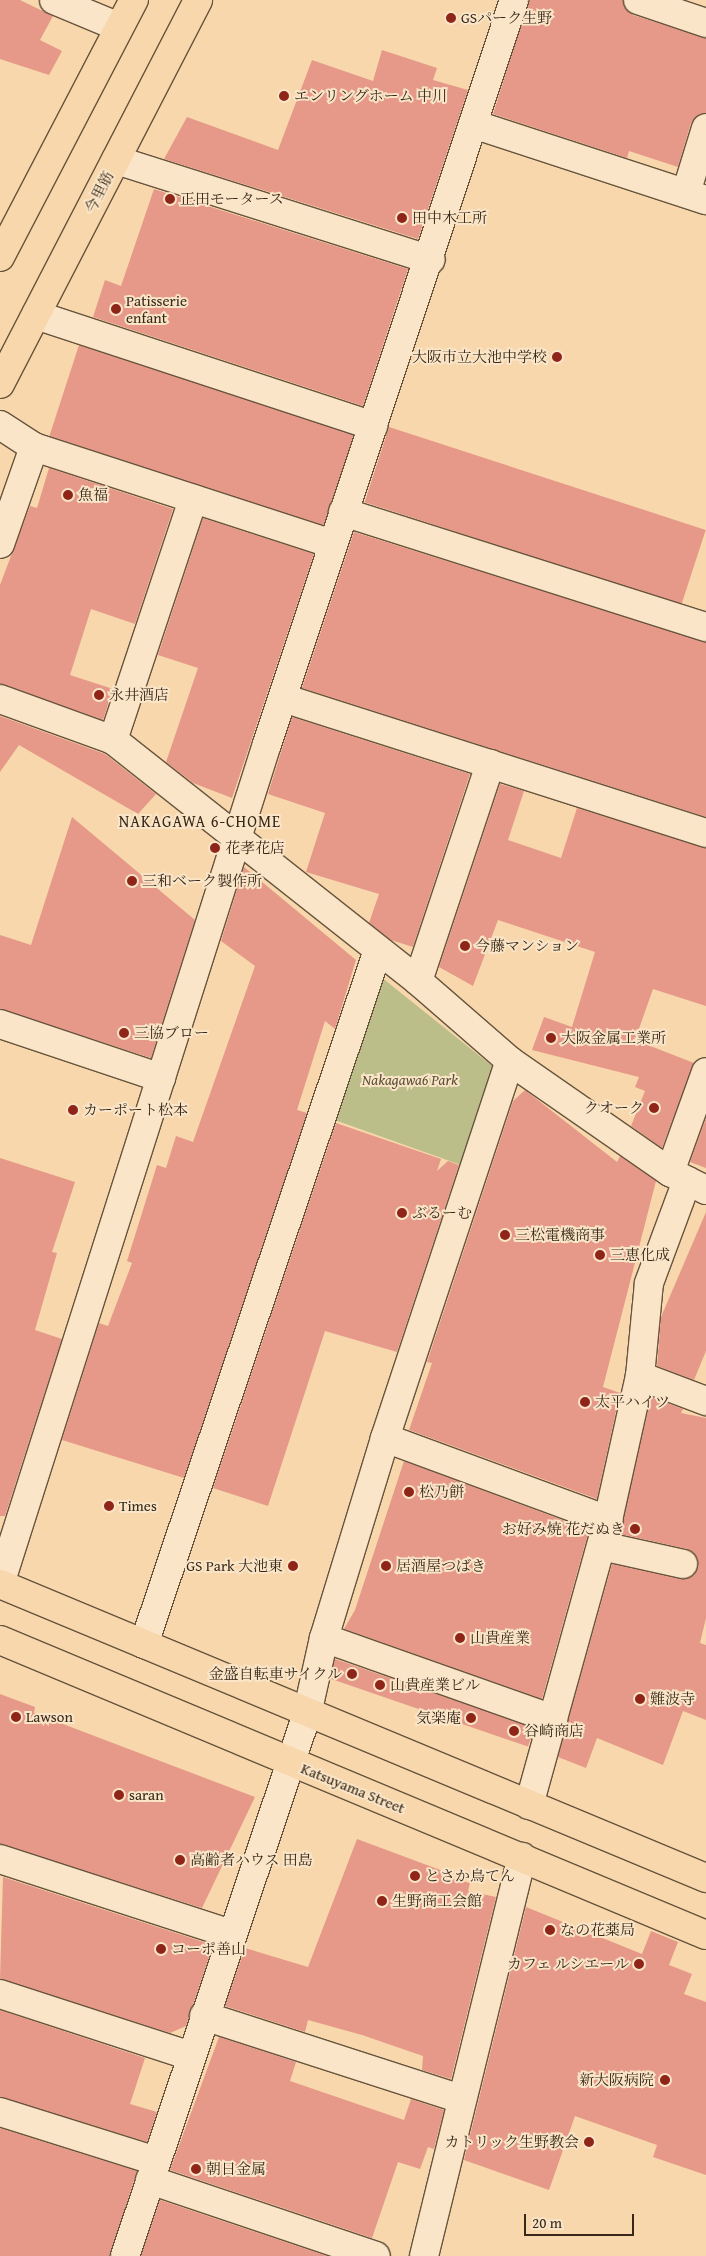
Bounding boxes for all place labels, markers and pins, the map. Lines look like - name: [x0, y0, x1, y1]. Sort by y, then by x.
- place label: GSパーク生野: [461, 9, 552, 27]
- marker: GSパーク生野: [445, 12, 457, 24]
- place label: エンリングホーム 中川: [294, 87, 447, 105]
- marker: エンリングホーム 中川: [278, 90, 290, 102]
- place label: 正田モータース: [180, 190, 284, 208]
- marker: 正田モータース: [164, 193, 176, 205]
- place label: 田中木工所: [412, 209, 487, 227]
- marker: 田中木工所: [396, 212, 408, 224]
- place label: Patisserie enfant: [126, 291, 187, 326]
- marker: Patisserie enfant: [110, 303, 122, 315]
- place label: 大阪市立大池中学校: [412, 348, 547, 366]
- marker: 大阪市立大池中学校: [551, 351, 563, 363]
- place label: 魚福: [78, 486, 108, 504]
- marker: 魚福: [62, 489, 74, 501]
- place label: 永井酒店: [109, 686, 169, 704]
- marker: 永井酒店: [93, 689, 105, 701]
- place label: 花孝花店: [225, 839, 285, 857]
- marker: 花孝花店: [209, 842, 221, 854]
- place label: 三和ベーク製作所: [142, 872, 262, 890]
- marker: 三和ベーク製作所: [126, 875, 138, 887]
- place label: 今藤マンション: [475, 937, 580, 955]
- marker: 今藤マンション: [459, 940, 471, 952]
- place label: 三協ブロー: [134, 1024, 209, 1042]
- marker: 三協ブロー: [118, 1027, 130, 1039]
- place label: 大阪金属工業所: [561, 1029, 666, 1047]
- marker: 大阪金属工業所: [545, 1032, 557, 1044]
- place label: クオーク: [584, 1099, 644, 1117]
- place label: カーポート松本: [83, 1101, 188, 1119]
- marker: クオーク: [648, 1102, 660, 1114]
- marker: カーポート松本: [67, 1104, 79, 1116]
- place label: ぶるーむ: [412, 1204, 472, 1222]
- marker: ぶるーむ: [396, 1207, 408, 1219]
- place label: 三松電機商事: [515, 1226, 605, 1244]
- marker: 三松電機商事: [499, 1229, 511, 1241]
- place label: 三恵化成: [610, 1246, 670, 1264]
- marker: 三恵化成: [594, 1249, 606, 1261]
- place label: 太平ハイツ: [595, 1393, 670, 1411]
- marker: 太平ハイツ: [579, 1396, 591, 1408]
- place label: 松乃餅: [419, 1483, 464, 1501]
- marker: 松乃餅: [403, 1486, 415, 1498]
- place label: Times: [119, 1497, 157, 1515]
- marker: Times: [103, 1500, 115, 1512]
- place label: お好み焼 花だぬき: [502, 1520, 625, 1538]
- marker: お好み焼 花だぬき: [629, 1523, 641, 1535]
- place label: GS Park 大池東: [186, 1557, 283, 1575]
- place label: 居酒屋つばき: [396, 1557, 486, 1575]
- marker: GS Park 大池東: [287, 1560, 299, 1572]
- marker: 居酒屋つばき: [380, 1560, 392, 1572]
- place label: 山貴産業: [470, 1629, 530, 1647]
- marker: 山貴産業: [454, 1632, 466, 1644]
- place label: 金盛自転車サイクル: [207, 1665, 342, 1683]
- marker: 金盛自転車サイクル: [346, 1668, 358, 1680]
- place label: 山貴産業ビル: [390, 1676, 480, 1694]
- marker: 山貴産業ビル: [374, 1679, 386, 1691]
- place label: 難波寺: [650, 1690, 695, 1708]
- marker: 難波寺: [634, 1693, 646, 1705]
- place label: Lawson: [26, 1708, 73, 1726]
- place label: 気楽庵: [416, 1709, 461, 1727]
- marker: Lawson: [10, 1711, 22, 1723]
- marker: 気楽庵: [465, 1712, 477, 1724]
- place label: 谷崎商店: [524, 1722, 584, 1740]
- marker: 谷崎商店: [508, 1725, 520, 1737]
- place label: saran: [129, 1786, 164, 1804]
- marker: saran: [113, 1789, 125, 1801]
- place label: 高齢者ハウス 田島: [190, 1851, 313, 1869]
- marker: 高齢者ハウス 田島: [174, 1854, 186, 1866]
- place label: とさか鳥てん: [425, 1867, 515, 1885]
- marker: とさか鳥てん: [409, 1870, 421, 1882]
- place label: 生野商工会館: [392, 1892, 482, 1910]
- marker: 生野商工会館: [376, 1895, 388, 1907]
- place label: なの花薬局: [560, 1921, 635, 1939]
- marker: なの花薬局: [544, 1924, 556, 1936]
- place label: コーポ善山: [171, 1940, 246, 1958]
- marker: コーポ善山: [155, 1943, 167, 1955]
- place label: カフェ ルシエール: [506, 1955, 629, 1973]
- marker: カフェ ルシエール: [633, 1958, 645, 1970]
- place label: 新大阪病院: [579, 2071, 654, 2089]
- marker: 新大阪病院: [658, 2073, 672, 2087]
- place label: カトリック生野教会: [444, 2133, 579, 2151]
- marker: カトリック生野教会: [583, 2136, 595, 2148]
- place label: 朝日金属: [206, 2160, 266, 2178]
- marker: 朝日金属: [190, 2163, 202, 2175]

